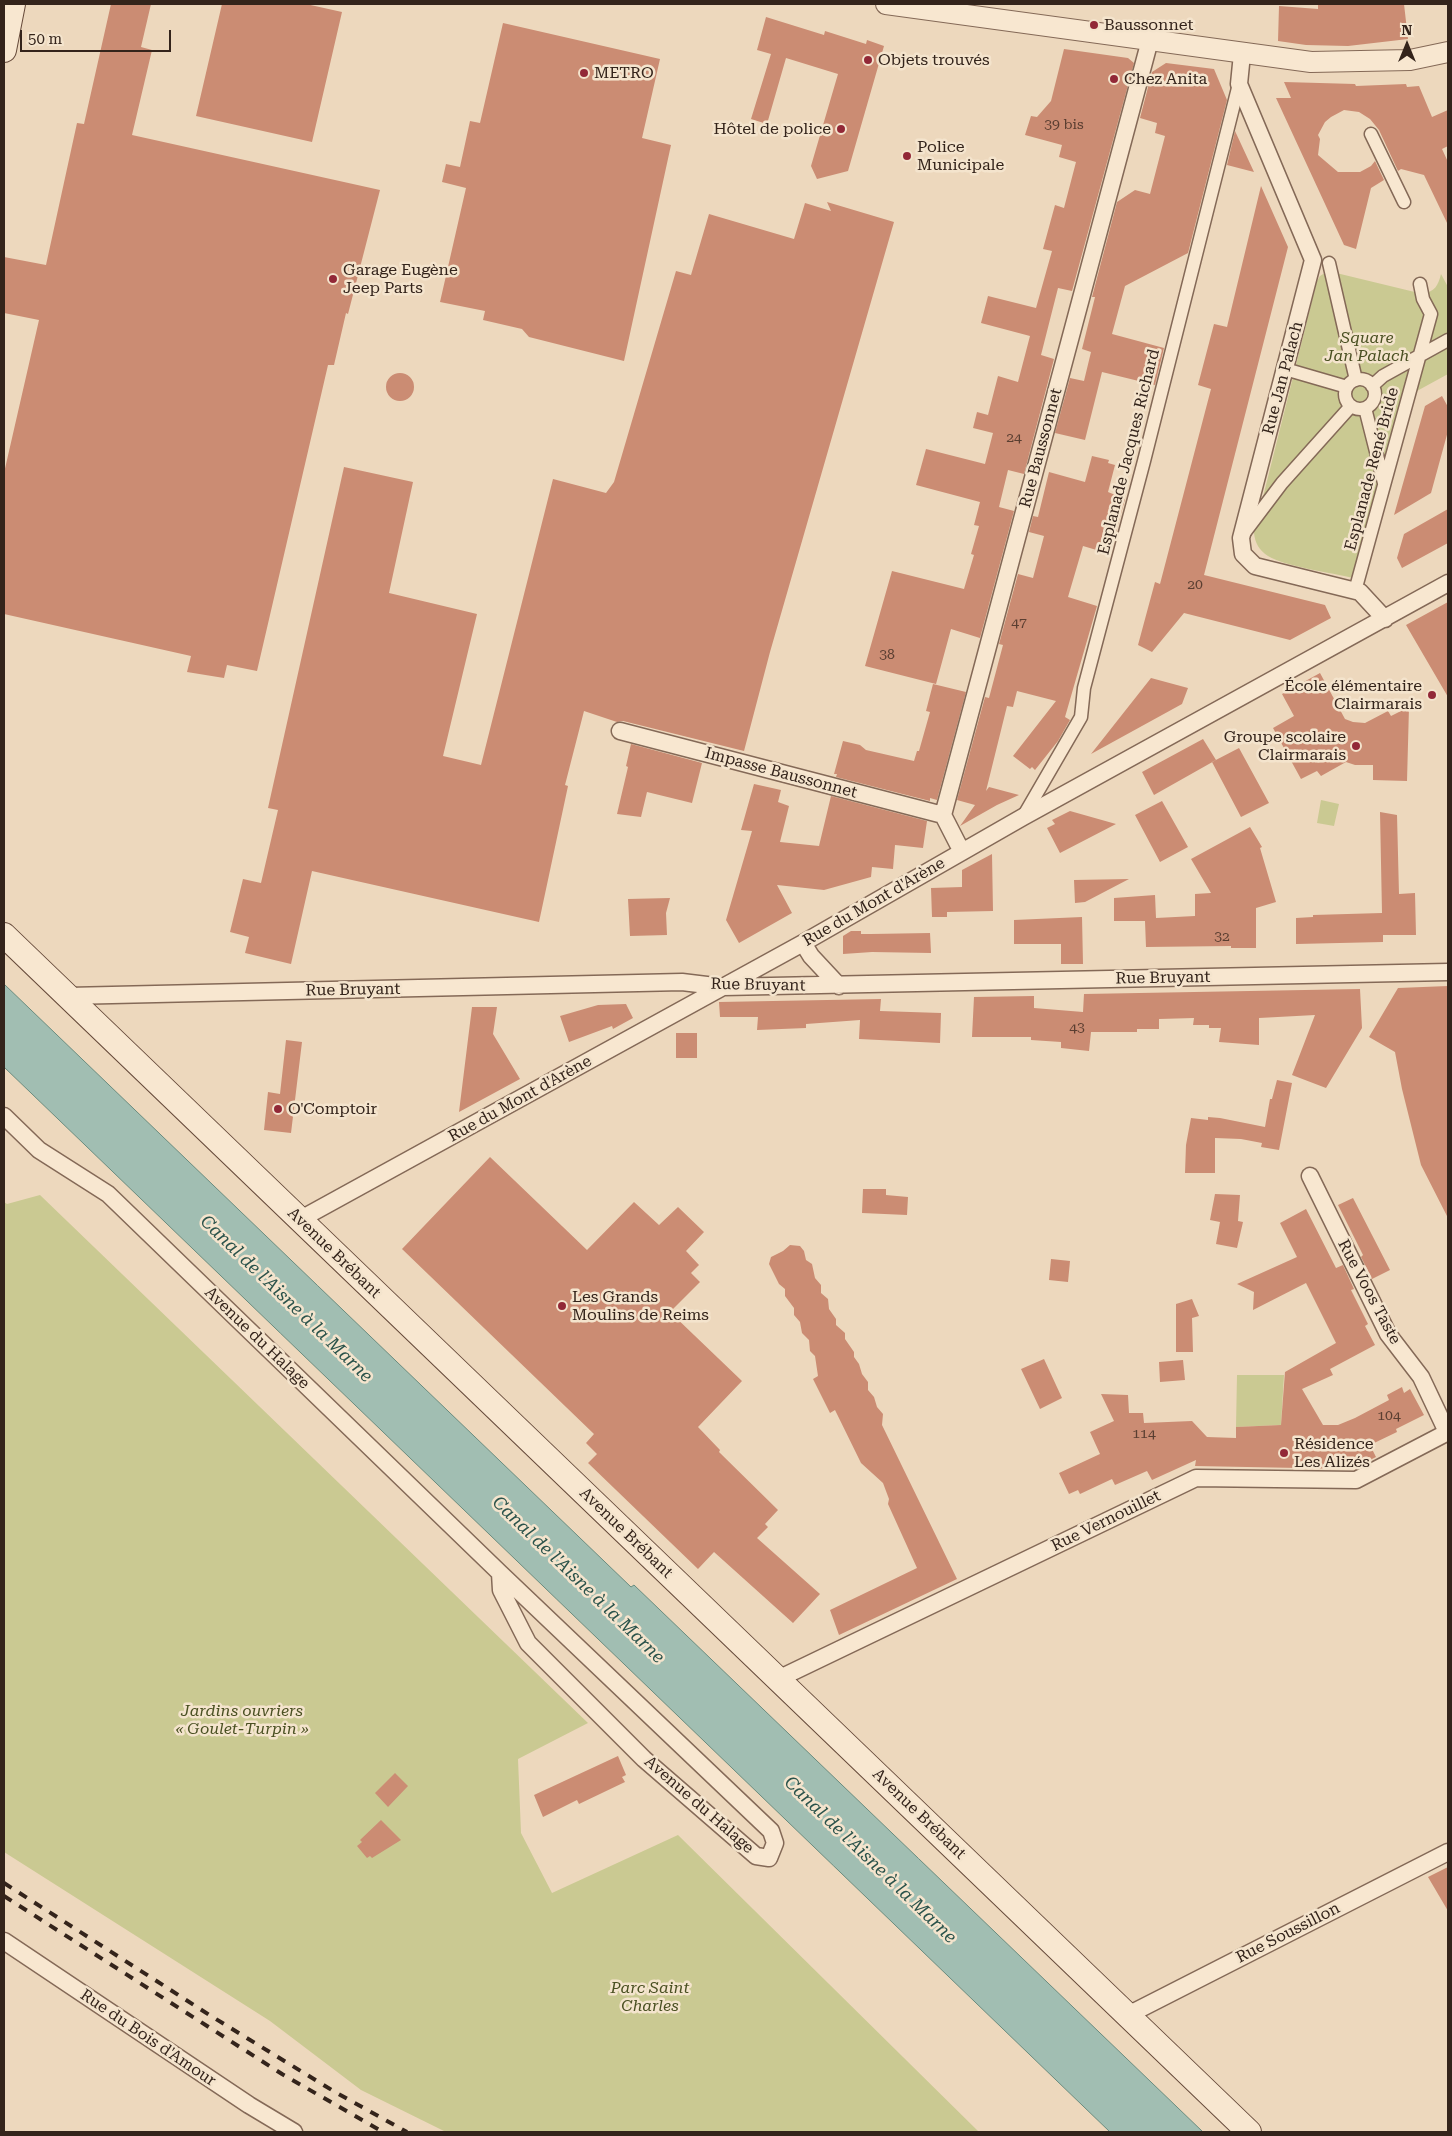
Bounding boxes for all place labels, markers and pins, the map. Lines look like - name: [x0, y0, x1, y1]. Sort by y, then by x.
- place label: Baussonnet: [1104, 15, 1193, 35]
- marker: Baussonnet: [1088, 19, 1100, 31]
- place label: Objets trouvés: [878, 50, 990, 70]
- marker: Objets trouvés: [862, 54, 874, 66]
- place label: METRO: [594, 63, 654, 83]
- marker: METRO: [578, 67, 590, 79]
- place label: Chez Anita: [1124, 69, 1207, 89]
- marker: Chez Anita: [1108, 73, 1120, 85]
- place label: Hôtel de police: [713, 119, 831, 139]
- marker: Hôtel de police: [835, 123, 847, 135]
- place label: Police Municipale: [917, 137, 1004, 175]
- marker: Police Municipale: [901, 150, 913, 162]
- place label: Garage Eugène Jeep Parts: [343, 260, 458, 298]
- marker: Garage Eugène Jeep Parts: [327, 273, 339, 285]
- place label: École élémentaire Clairmarais: [1284, 676, 1422, 714]
- marker: École élémentaire Clairmarais: [1426, 689, 1438, 701]
- place label: Groupe scolaire Clairmarais: [1224, 727, 1346, 765]
- marker: Groupe scolaire Clairmarais: [1350, 740, 1362, 752]
- place label: O'Comptoir: [288, 1099, 377, 1119]
- marker: O'Comptoir: [272, 1103, 284, 1115]
- place label: Les Grands Moulins de Reims: [572, 1287, 709, 1325]
- marker: Les Grands Moulins de Reims: [556, 1300, 568, 1312]
- place label: Résidence Les Alizés: [1294, 1434, 1373, 1472]
- marker: Résidence Les Alizés: [1278, 1447, 1290, 1459]

